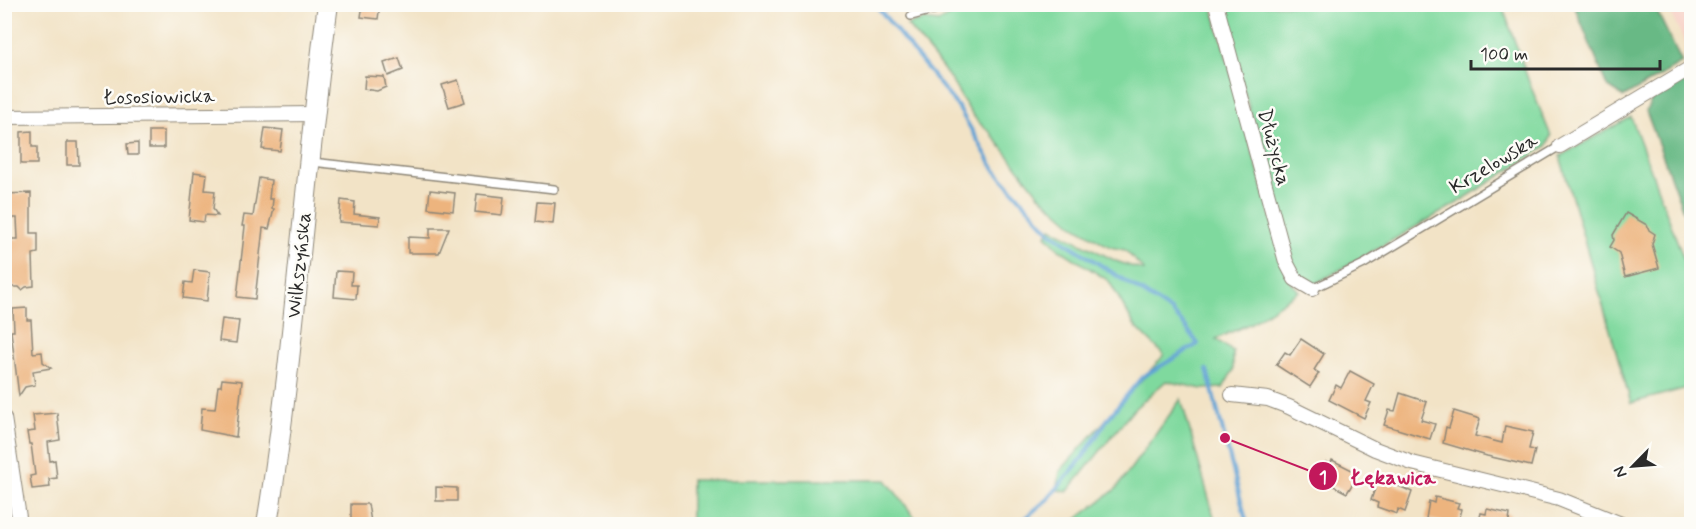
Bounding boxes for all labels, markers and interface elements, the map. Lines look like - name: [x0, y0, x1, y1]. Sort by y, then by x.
- scale bar: [1471, 33, 1660, 71]
- text: 100 m: [1480, 43, 1528, 67]
- street label: Łososiowicka: [103, 83, 216, 112]
- street label: Dłużycka: [1250, 106, 1297, 189]
- street label: Krzelowska: [1445, 127, 1544, 201]
- street label: Wilkszyńska: [280, 211, 318, 320]
- north arrow: [1603, 436, 1663, 496]
- callout: Łękawica: [1308, 457, 1448, 496]
- text: N: [1609, 462, 1633, 481]
- text: Łękawica: [1350, 464, 1437, 492]
- text: 1: [1319, 466, 1327, 490]

